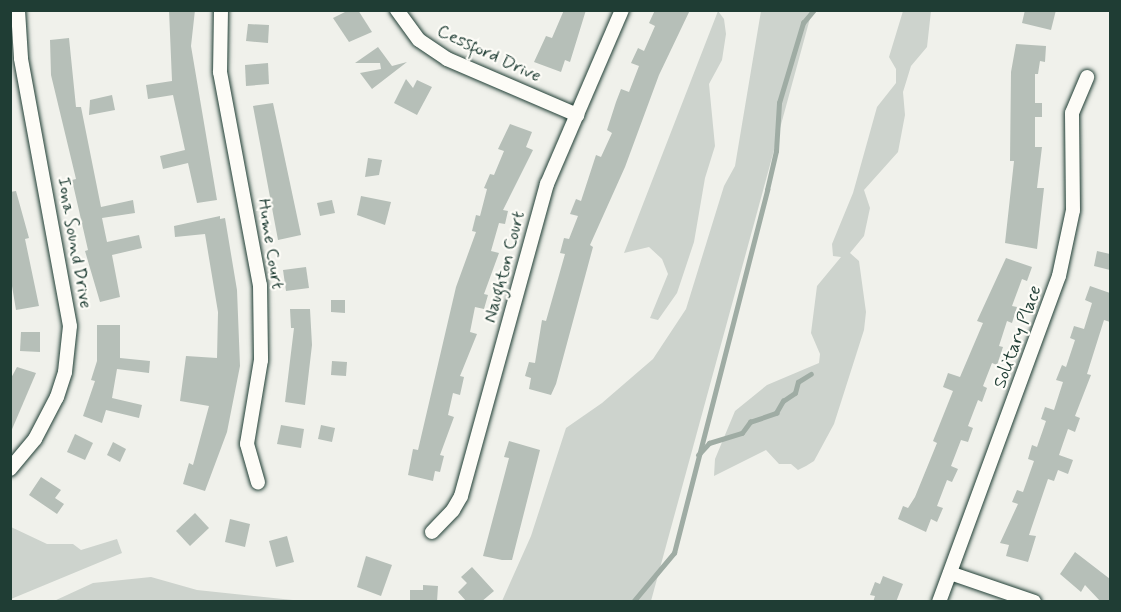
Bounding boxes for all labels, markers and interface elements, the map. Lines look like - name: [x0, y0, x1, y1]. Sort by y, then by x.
- street label: Cessford Drive: [434, 21, 544, 87]
- street label: Iona Sound Drive: [52, 177, 96, 309]
- street label: Hume Court: [252, 196, 288, 292]
- street label: Naughton Court: [479, 207, 531, 327]
- street label: Solitary Place: [989, 283, 1047, 391]

